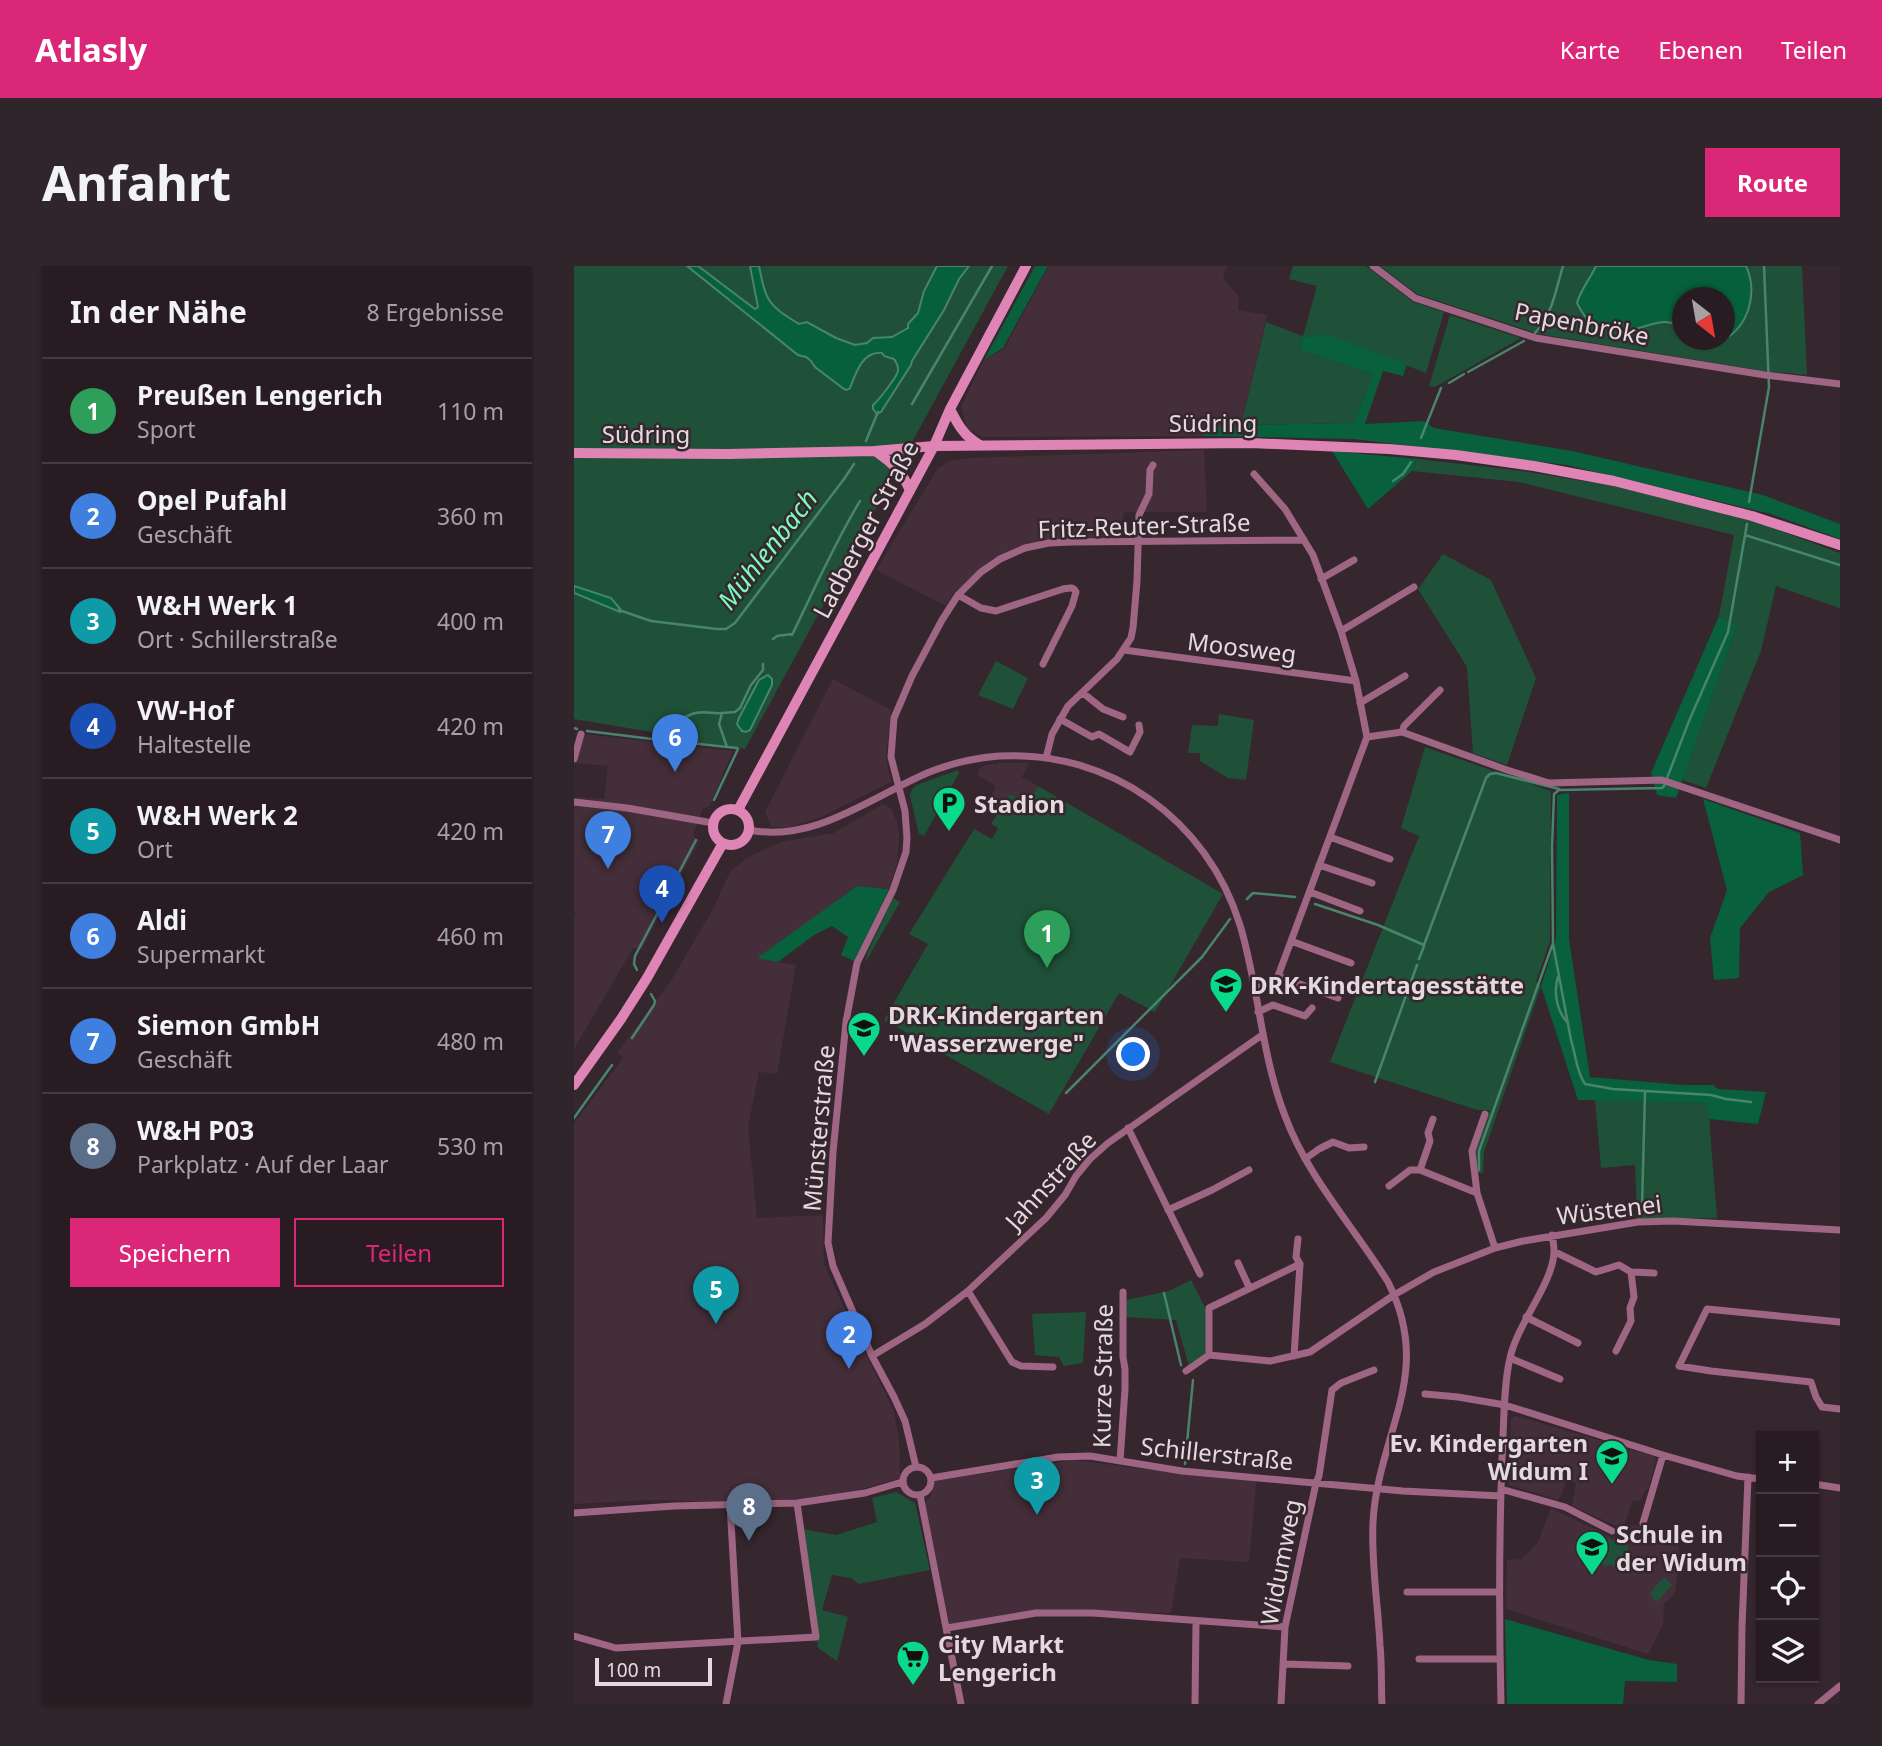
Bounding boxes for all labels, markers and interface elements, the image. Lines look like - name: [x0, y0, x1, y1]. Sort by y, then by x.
- text: Atlasly: [35, 27, 147, 72]
- text: Karte: [1560, 33, 1620, 66]
- text: Ebenen: [1658, 33, 1743, 66]
- text: Teilen: [1781, 33, 1847, 66]
- button: Route: [1705, 148, 1840, 217]
- text: Anfahrt: [42, 149, 231, 215]
- north arrow: [1672, 287, 1735, 350]
- text: In der Nähe: [70, 291, 247, 332]
- street label: Papenbröke: [1512, 294, 1652, 352]
- text: 8 Ergebnisse: [366, 296, 504, 328]
- text: Preußen Lengerich: [137, 377, 383, 413]
- text: 1: [86, 395, 100, 427]
- text: 110 m: [437, 395, 504, 427]
- street label: Südring: [1169, 406, 1257, 439]
- text: Sport: [137, 413, 196, 445]
- street label: Südring: [602, 417, 690, 450]
- street label: Ladberger Straße: [804, 434, 926, 624]
- water label: Mühlenbach: [709, 481, 825, 617]
- text: Opel Pufahl: [137, 482, 287, 518]
- text: 2: [86, 500, 100, 532]
- text: 360 m: [437, 500, 504, 532]
- street label: Fritz-Reuter-Straße: [1037, 505, 1251, 545]
- text: Geschäft: [137, 518, 232, 550]
- text: W&H Werk 1: [137, 587, 298, 623]
- text: 3: [86, 605, 100, 637]
- text: 400 m: [437, 605, 504, 637]
- text: Ort · Schillerstraße: [137, 623, 338, 655]
- street label: Moosweg: [1186, 624, 1298, 670]
- text: VW-Hof: [137, 692, 234, 728]
- text: 4: [86, 710, 100, 742]
- text: 420 m: [437, 710, 504, 742]
- pin: 6: [652, 714, 698, 772]
- text: Haltestelle: [137, 728, 251, 760]
- parking icon: Stadion: [930, 784, 968, 833]
- place label: Stadion: [974, 787, 1065, 820]
- text: W&H Werk 2: [137, 797, 298, 833]
- pin: 7: [585, 811, 631, 869]
- text: 5: [86, 815, 100, 847]
- text: 420 m: [437, 815, 504, 847]
- text: Ort: [137, 833, 173, 865]
- pin: 4: [639, 865, 685, 923]
- text: Aldi: [137, 902, 187, 938]
- pin: 1: [1024, 910, 1070, 968]
- text: 6: [86, 920, 100, 952]
- text: 460 m: [437, 920, 504, 952]
- text: Supermarkt: [137, 938, 265, 970]
- school or university icon: DRK-Kindertagesstätte: [1207, 965, 1245, 1014]
- place label: DRK-Kindertagesstätte: [1250, 968, 1524, 1001]
- place label: DRK-Kindergarten "Wasserzwerge": [888, 998, 1104, 1059]
- text: Siemon GmbH: [137, 1007, 320, 1043]
- school or university icon: DRK-Kindergarten "Wasserzwerge": [845, 1009, 883, 1058]
- text: 7: [86, 1025, 100, 1057]
- text: 480 m: [437, 1025, 504, 1057]
- your location: [1116, 1037, 1150, 1071]
- text: Geschäft: [137, 1043, 232, 1075]
- street label: Münsterstraße: [794, 1043, 842, 1213]
- text: W&H P03: [137, 1112, 254, 1148]
- street label: Jahnstraße: [996, 1124, 1103, 1238]
- text: 8: [86, 1130, 100, 1162]
- text: 530 m: [437, 1130, 504, 1162]
- text: Parkplatz · Auf der Laar: [137, 1148, 389, 1180]
- street label: Wüstenei: [1555, 1186, 1663, 1232]
- button: Speichern: [70, 1218, 280, 1287]
- button: Teilen: [294, 1218, 504, 1287]
- pin: 5: [693, 1266, 739, 1324]
- street label: Kurze Straße: [1084, 1304, 1120, 1448]
- pin: 2: [826, 1311, 872, 1369]
- place label: Ev. Kindergarten Widum I: [1390, 1426, 1588, 1487]
- street label: Schillerstraße: [1139, 1429, 1295, 1477]
- map controls: [1756, 1431, 1819, 1683]
- button: +: [1756, 1431, 1819, 1494]
- school or university icon: Ev. Kindergarten Widum I: [1593, 1437, 1631, 1486]
- pin: 3: [1014, 1457, 1060, 1515]
- pin: 8: [726, 1483, 772, 1541]
- button: −: [1756, 1494, 1819, 1557]
- street label: Widumweg: [1252, 1496, 1308, 1628]
- place label: Schule in der Widum: [1616, 1517, 1747, 1578]
- school or university icon: Schule in der Widum: [1573, 1528, 1611, 1577]
- button: locate: [1756, 1557, 1819, 1620]
- button: layers: [1756, 1620, 1819, 1683]
- place label: City Markt Lengerich: [938, 1627, 1064, 1688]
- supermarket icon: City Markt Lengerich: [894, 1638, 932, 1687]
- scale bar: [595, 1655, 712, 1687]
- text: 100 m: [606, 1657, 661, 1683]

